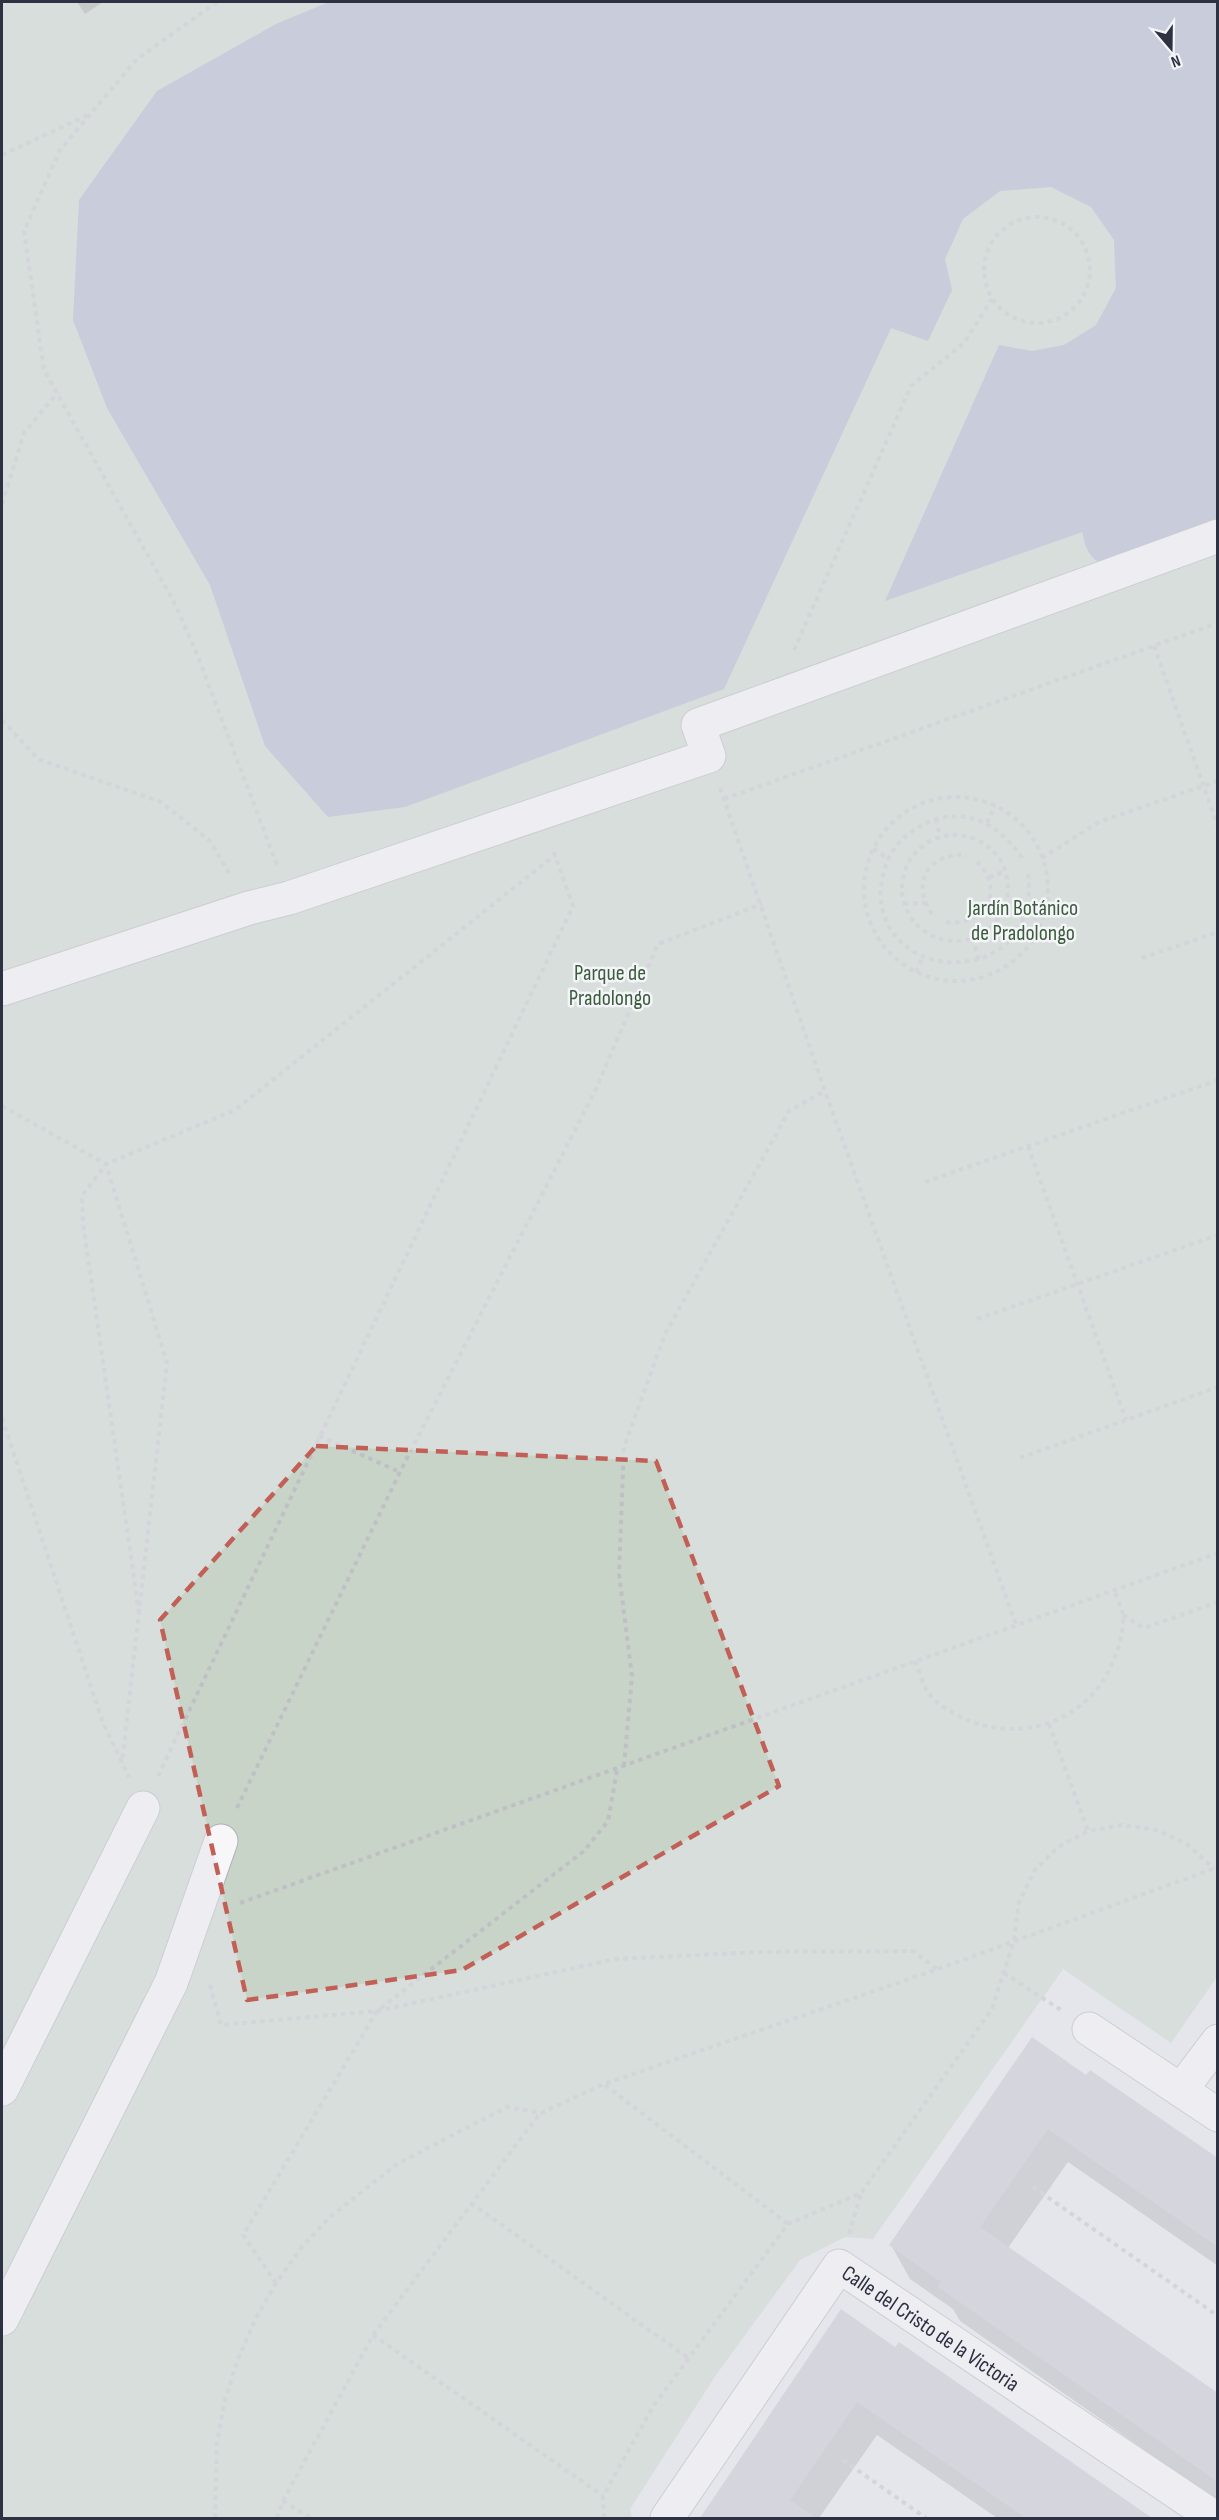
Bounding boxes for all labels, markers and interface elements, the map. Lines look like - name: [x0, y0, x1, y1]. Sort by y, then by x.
- north arrow: [1141, 18, 1201, 78]
- text: N: [1168, 50, 1183, 71]
- park label: Jardín Botánico de Pradolongo: [967, 895, 1078, 947]
- park label: Parque de Pradolongo: [569, 960, 651, 1012]
- street label: Calle del Cristo de la Victoria: [836, 2260, 1024, 2398]

